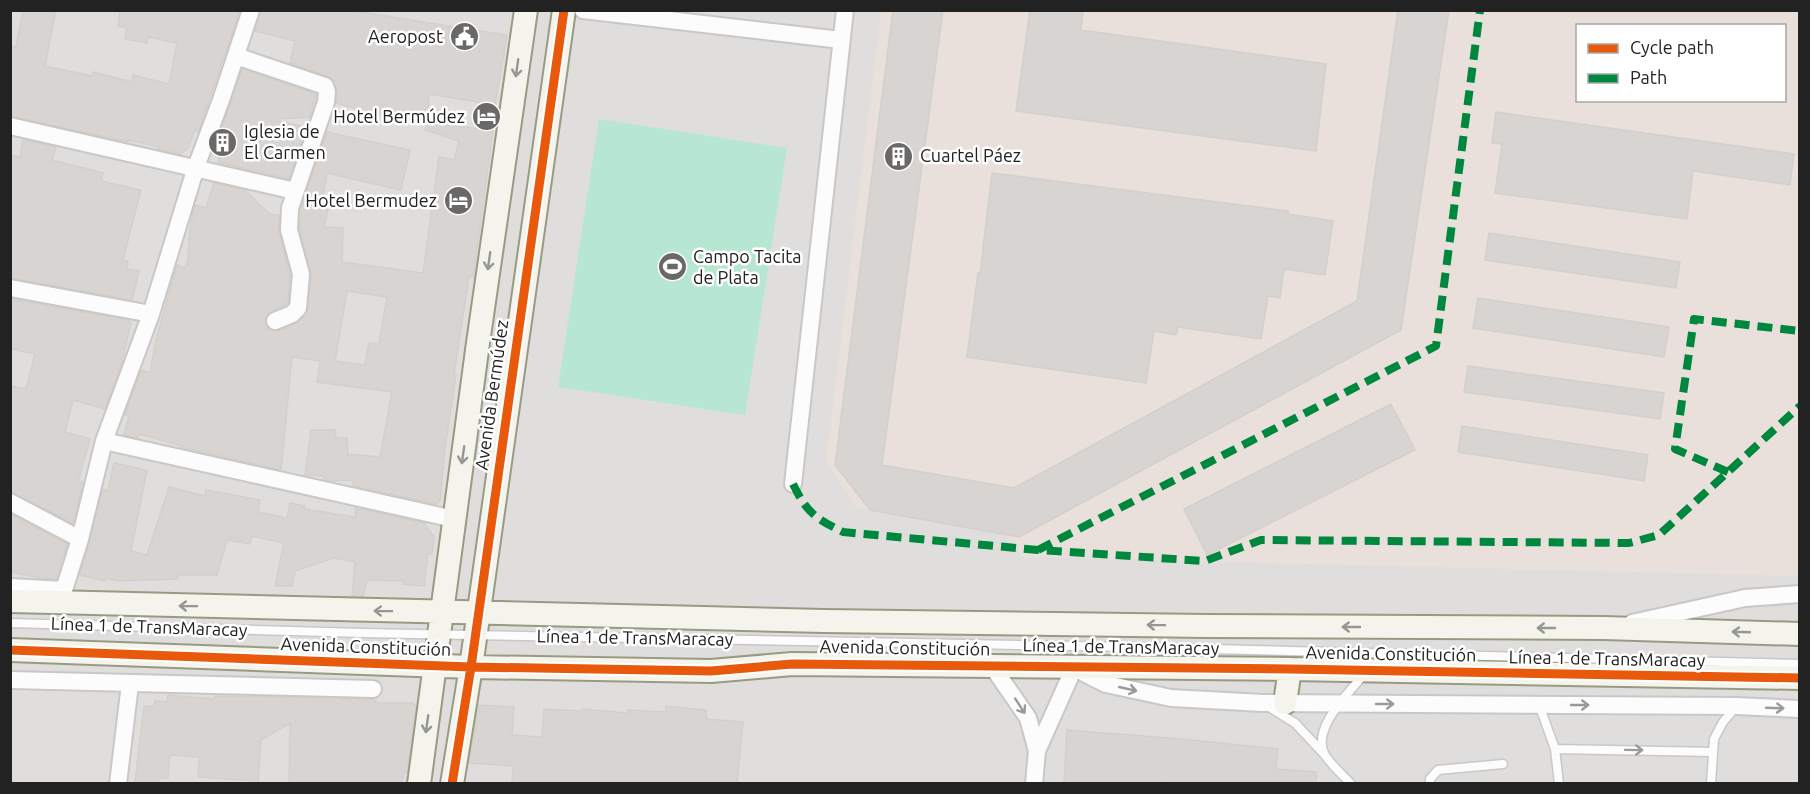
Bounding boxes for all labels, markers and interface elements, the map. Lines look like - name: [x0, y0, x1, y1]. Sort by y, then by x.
- public building icon: Aeropost: [448, 21, 480, 53]
- legend: [1576, 24, 1786, 102]
- place label: Aeropost: [368, 26, 443, 46]
- text: Cycle path: [1630, 37, 1714, 57]
- one-way arrow: [512, 58, 523, 78]
- text: Path: [1630, 67, 1667, 87]
- hotel icon: Hotel Bermúdez: [470, 101, 502, 133]
- place label: Hotel Bermúdez: [333, 106, 465, 126]
- place label: Iglesia de El Carmen: [244, 121, 326, 162]
- building icon: Iglesia de El Carmen: [207, 126, 239, 158]
- building icon: Cuartel Páez: [883, 140, 915, 172]
- place label: Cuartel Páez: [920, 145, 1021, 165]
- hotel icon: Hotel Bermudez: [442, 185, 474, 217]
- place label: Hotel Bermudez: [305, 190, 437, 210]
- place label: Campo Tacita de Plata: [693, 246, 802, 287]
- one-way arrow: [484, 251, 495, 271]
- sports icon: Campo Tacita de Plata: [656, 251, 688, 283]
- street label: Avenida Bermúdez: [471, 318, 511, 471]
- one-way arrow: [457, 444, 468, 464]
- one-way arrow: [178, 601, 198, 612]
- one-way arrow: [373, 605, 393, 617]
- street label: Línea 1 de TransMaracay: [50, 613, 248, 639]
- one-way arrow: [1147, 619, 1167, 631]
- one-way arrow: [1342, 621, 1362, 633]
- one-way arrow: [1537, 622, 1557, 634]
- street label: Línea 1 de TransMaracay: [537, 625, 734, 649]
- one-way arrow: [1732, 627, 1752, 638]
- street label: Avenida Constitución: [280, 633, 452, 659]
- street label: Línea 1 de TransMaracay: [1023, 634, 1220, 658]
- street label: Avenida Constitución: [820, 636, 991, 658]
- street label: Avenida Constitución: [1306, 642, 1477, 664]
- street label: Línea 1 de TransMaracay: [1509, 646, 1706, 670]
- one-way arrow: [1118, 684, 1137, 696]
- one-way arrow: [1014, 697, 1026, 713]
- one-way arrow: [1374, 698, 1394, 710]
- one-way arrow: [1569, 699, 1589, 711]
- one-way arrow: [1764, 702, 1784, 713]
- one-way arrow: [422, 714, 433, 734]
- one-way arrow: [1624, 745, 1644, 756]

